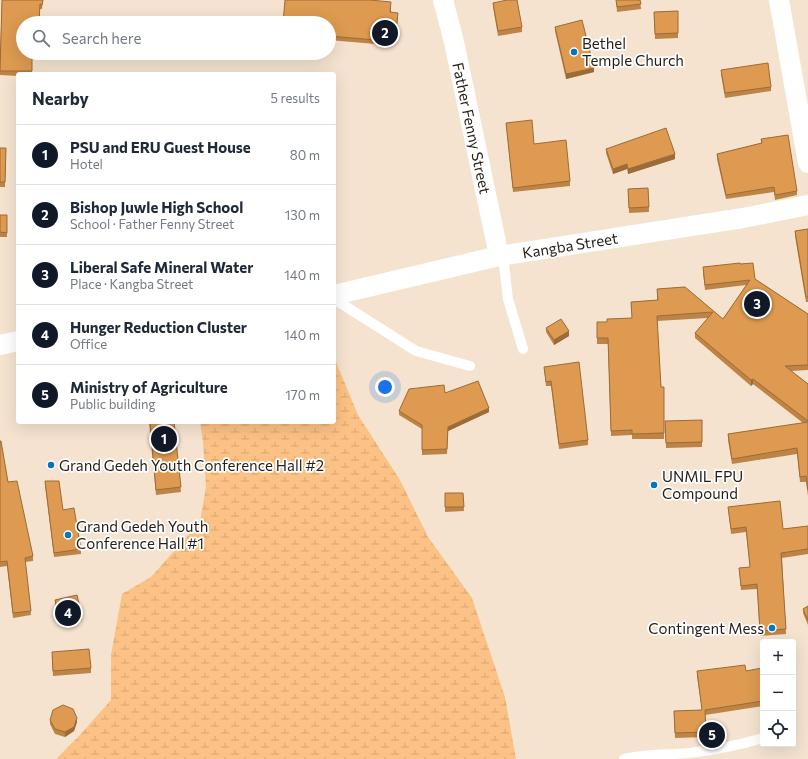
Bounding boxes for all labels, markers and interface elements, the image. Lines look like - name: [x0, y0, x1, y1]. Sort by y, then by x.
- search box: [16, 16, 336, 60]
- pin: 2: [372, 18, 398, 48]
- icon: search: [30, 27, 52, 49]
- text: Search here: [62, 29, 141, 47]
- place label: Bethel Temple Church: [582, 34, 684, 69]
- marker: Bethel Temple Church: [569, 47, 579, 57]
- street label: Father Fenny Street: [449, 61, 495, 195]
- text: Nearby: [32, 88, 89, 109]
- text: 5 results: [270, 90, 320, 106]
- text: PSU and ERU Guest House: [70, 138, 251, 156]
- text: 1: [42, 147, 48, 163]
- text: 80 m: [290, 147, 320, 163]
- text: Hotel: [70, 156, 103, 172]
- text: Bishop Juwle High School: [70, 198, 243, 216]
- text: 2: [41, 207, 49, 223]
- text: 130 m: [285, 207, 320, 223]
- text: School · Father Fenny Street: [70, 216, 234, 232]
- street label: Kangba Street: [521, 229, 619, 261]
- text: Liberal Safe Mineral Water: [70, 258, 253, 276]
- text: 3: [41, 267, 49, 283]
- text: 140 m: [284, 267, 320, 283]
- text: Place · Kangba Street: [70, 276, 193, 292]
- pin: 3: [744, 289, 770, 319]
- text: Hunger Reduction Cluster: [70, 318, 247, 336]
- text: 4: [41, 327, 49, 343]
- text: 140 m: [284, 327, 320, 343]
- text: Office: [70, 336, 107, 352]
- your location: [375, 377, 395, 397]
- text: Ministry of Agriculture: [70, 378, 228, 396]
- text: 5: [41, 387, 49, 403]
- text: 170 m: [285, 387, 320, 403]
- text: Public building: [70, 396, 156, 412]
- pin: 1: [151, 424, 177, 454]
- place label: Grand Gedeh Youth Conference Hall #2: [59, 456, 324, 474]
- marker: Grand Gedeh Youth Conference Hall #2: [46, 460, 56, 470]
- place label: UNMIL FPU Compound: [662, 467, 743, 502]
- marker: UNMIL FPU Compound: [649, 480, 659, 490]
- place label: Grand Gedeh Youth Conference Hall #1: [76, 517, 208, 552]
- marker: Grand Gedeh Youth Conference Hall #1: [63, 530, 73, 540]
- pin: 4: [55, 598, 81, 628]
- place label: Contingent Mess: [648, 619, 764, 637]
- marker: Contingent Mess: [767, 623, 777, 633]
- map controls: [760, 639, 796, 747]
- button: +: [760, 639, 796, 675]
- button: −: [760, 675, 796, 711]
- button: locate: [760, 711, 796, 747]
- pin: 5: [699, 720, 725, 750]

